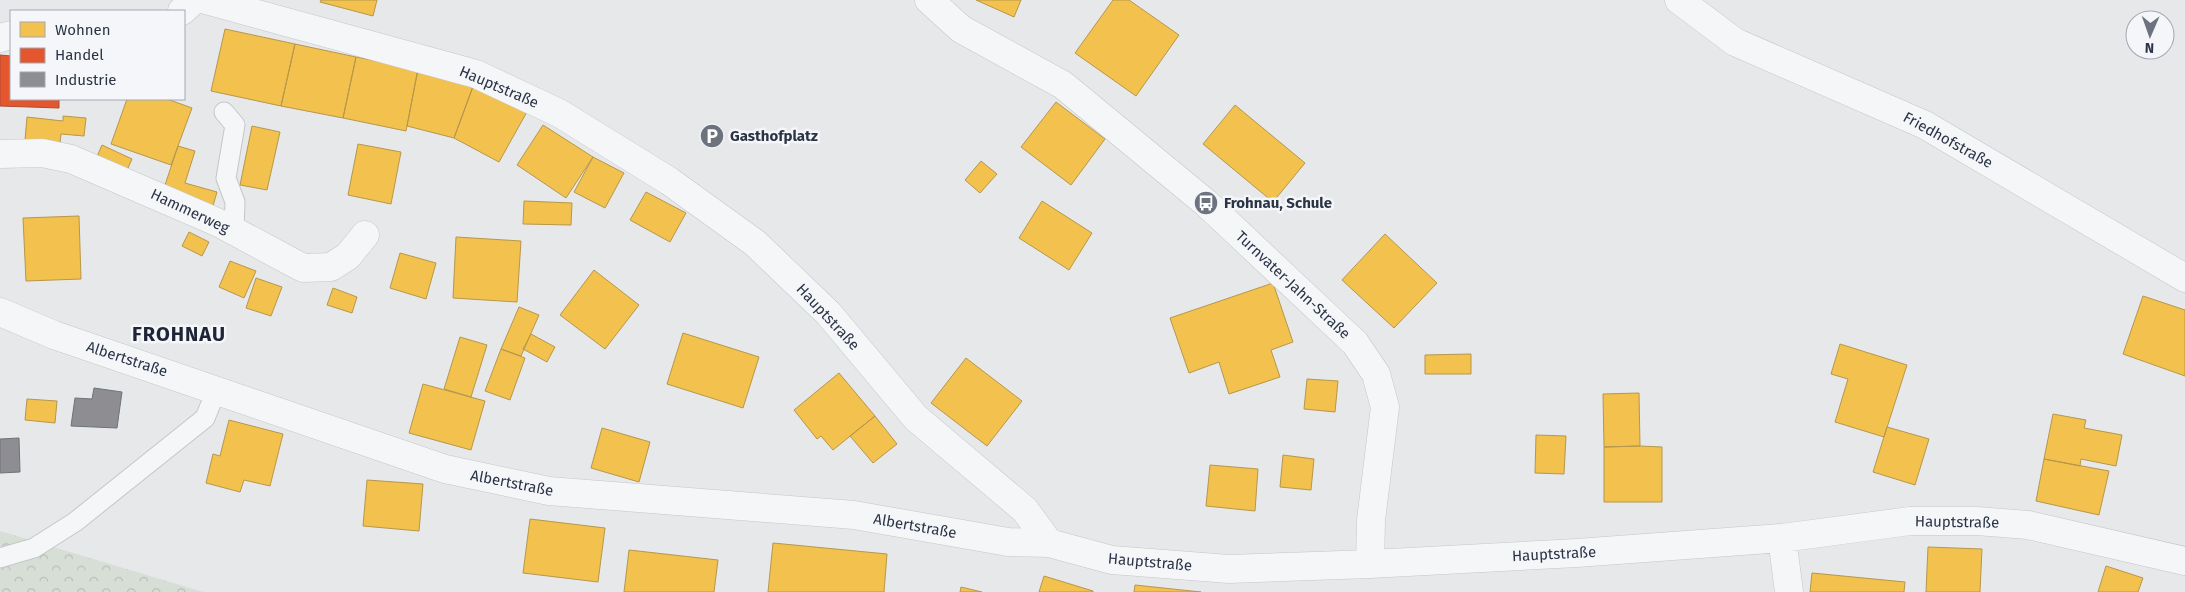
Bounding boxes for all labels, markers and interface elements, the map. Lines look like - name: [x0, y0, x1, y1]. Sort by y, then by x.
- legend: [10, 10, 185, 100]
- north arrow: [2125, 10, 2175, 60]
- text: Wohnen: [55, 21, 111, 39]
- text: N: [2145, 39, 2155, 56]
- text: Handel: [55, 46, 104, 64]
- street label: Hauptstraße: [457, 62, 541, 112]
- text: Industrie: [55, 71, 117, 89]
- street label: Friedhofstraße: [1900, 108, 1996, 172]
- parking icon: Gasthofplatz: [699, 123, 725, 149]
- place label: Gasthofplatz: [730, 127, 818, 145]
- street label: Hammerweg: [148, 185, 232, 237]
- bus stop icon: Frohnau, Schule: [1193, 190, 1219, 216]
- place label: Frohnau, Schule: [1224, 194, 1332, 212]
- street label: Turnvater-Jahn-Straße: [1232, 227, 1354, 343]
- street label: Hauptstraße: [793, 280, 863, 354]
- district label: FROHNAU: [132, 322, 226, 346]
- street label: Albertstraße: [84, 337, 170, 381]
- street label: Albertstraße: [469, 466, 555, 500]
- street label: Albertstraße: [872, 510, 958, 542]
- street label: Hauptstraße: [1915, 512, 1999, 532]
- street label: Hauptstraße: [1511, 543, 1597, 565]
- street label: Hauptstraße: [1107, 549, 1193, 575]

